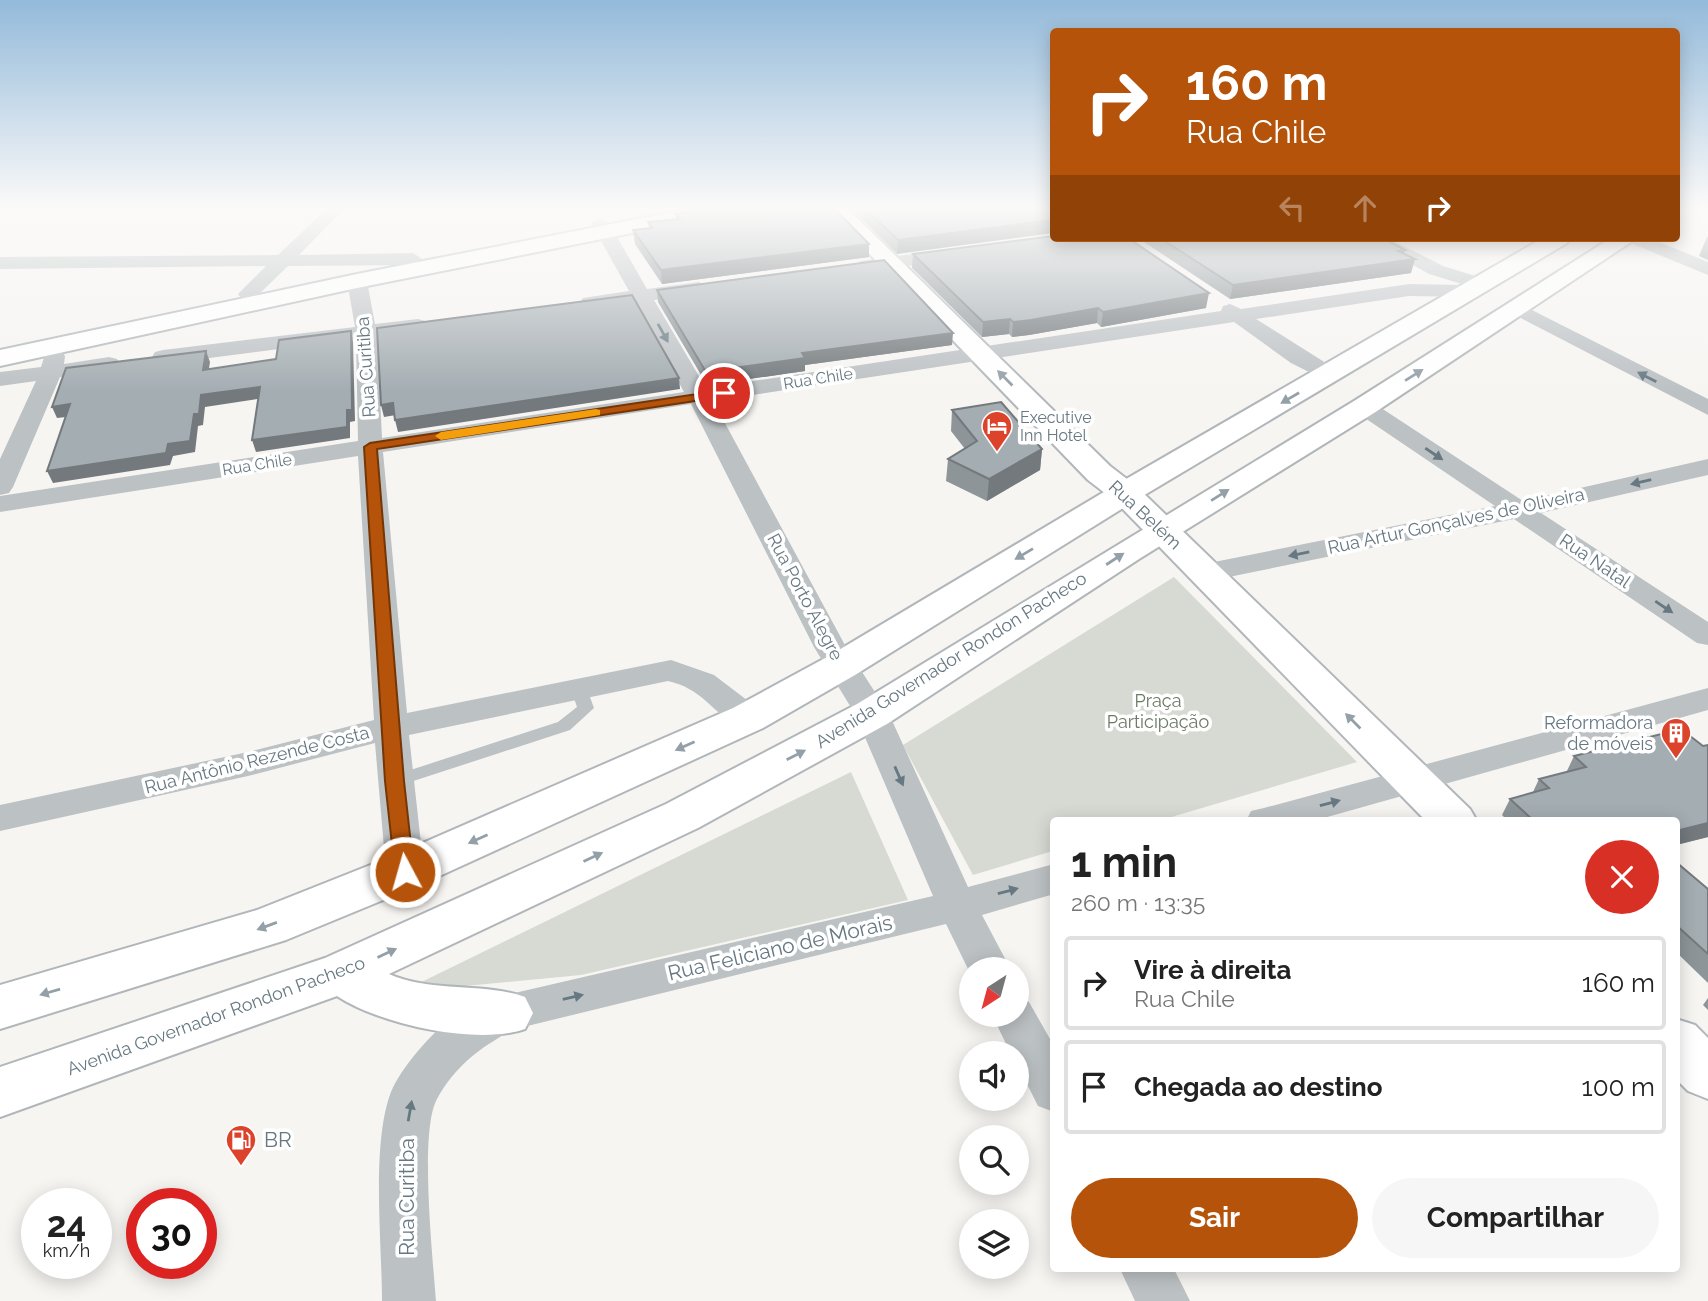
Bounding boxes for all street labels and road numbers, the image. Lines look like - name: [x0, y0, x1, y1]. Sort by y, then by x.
- street label: Rua Curitiba: [352, 316, 379, 418]
- street label: Rua Chile: [782, 364, 854, 393]
- street label: Rua Chile: [221, 450, 293, 479]
- street label: Rua Belém: [1105, 476, 1186, 553]
- street label: Rua Artur Gonçalves de Oliveira: [1326, 483, 1586, 558]
- street label: Rua Natal: [1556, 529, 1635, 592]
- street label: Rua Porto Alegre: [763, 530, 848, 664]
- street label: Avenida Governador Rondon Pacheco: [811, 567, 1090, 752]
- street label: Rua Antônio Rezende Costa: [142, 721, 371, 798]
- street label: Rua Feliciano de Morais: [665, 909, 895, 986]
- street label: Avenida Governador Rondon Pacheco: [64, 952, 368, 1079]
- street label: Rua Curitiba: [394, 1138, 419, 1256]

